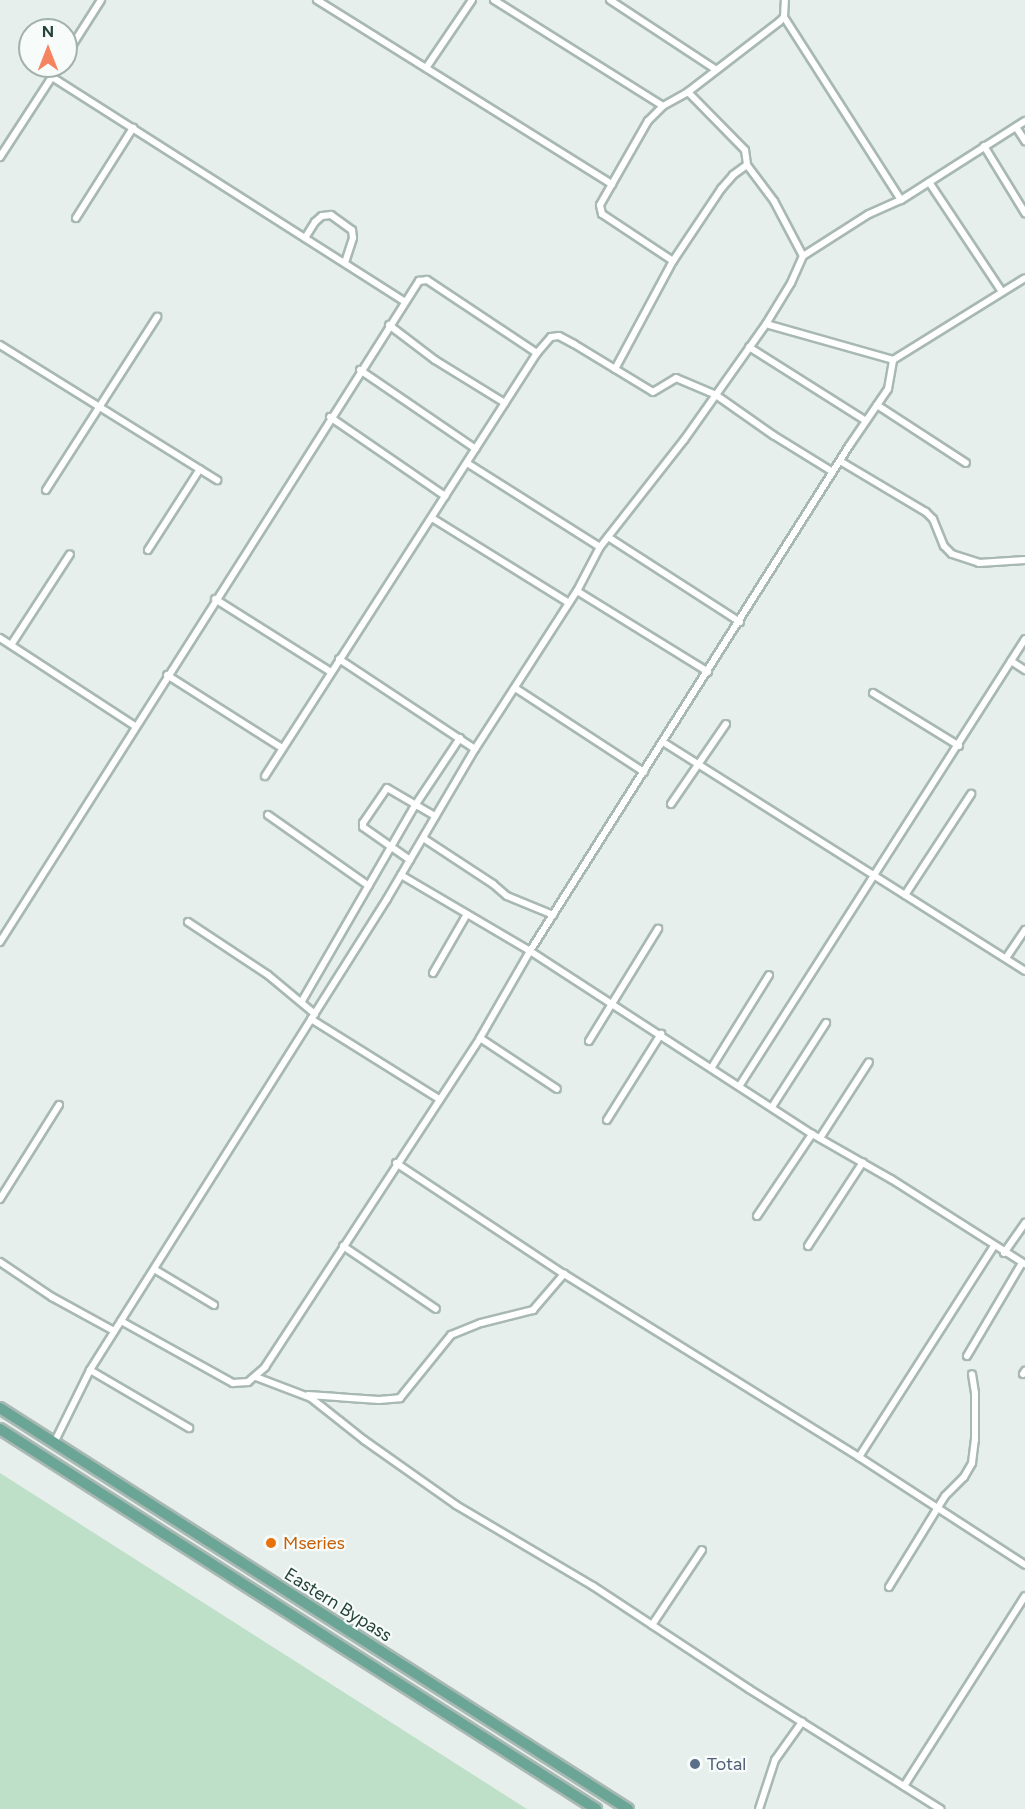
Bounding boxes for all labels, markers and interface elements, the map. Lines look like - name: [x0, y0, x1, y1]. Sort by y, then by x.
- north arrow: [18, 18, 78, 78]
- text: N: [42, 22, 54, 41]
- place label: Mseries: [283, 1532, 345, 1554]
- marker: Mseries: [264, 1536, 278, 1550]
- street label: Eastern Bypass: [280, 1563, 396, 1647]
- place label: Total: [707, 1753, 746, 1775]
- marker: Total: [688, 1757, 702, 1771]

